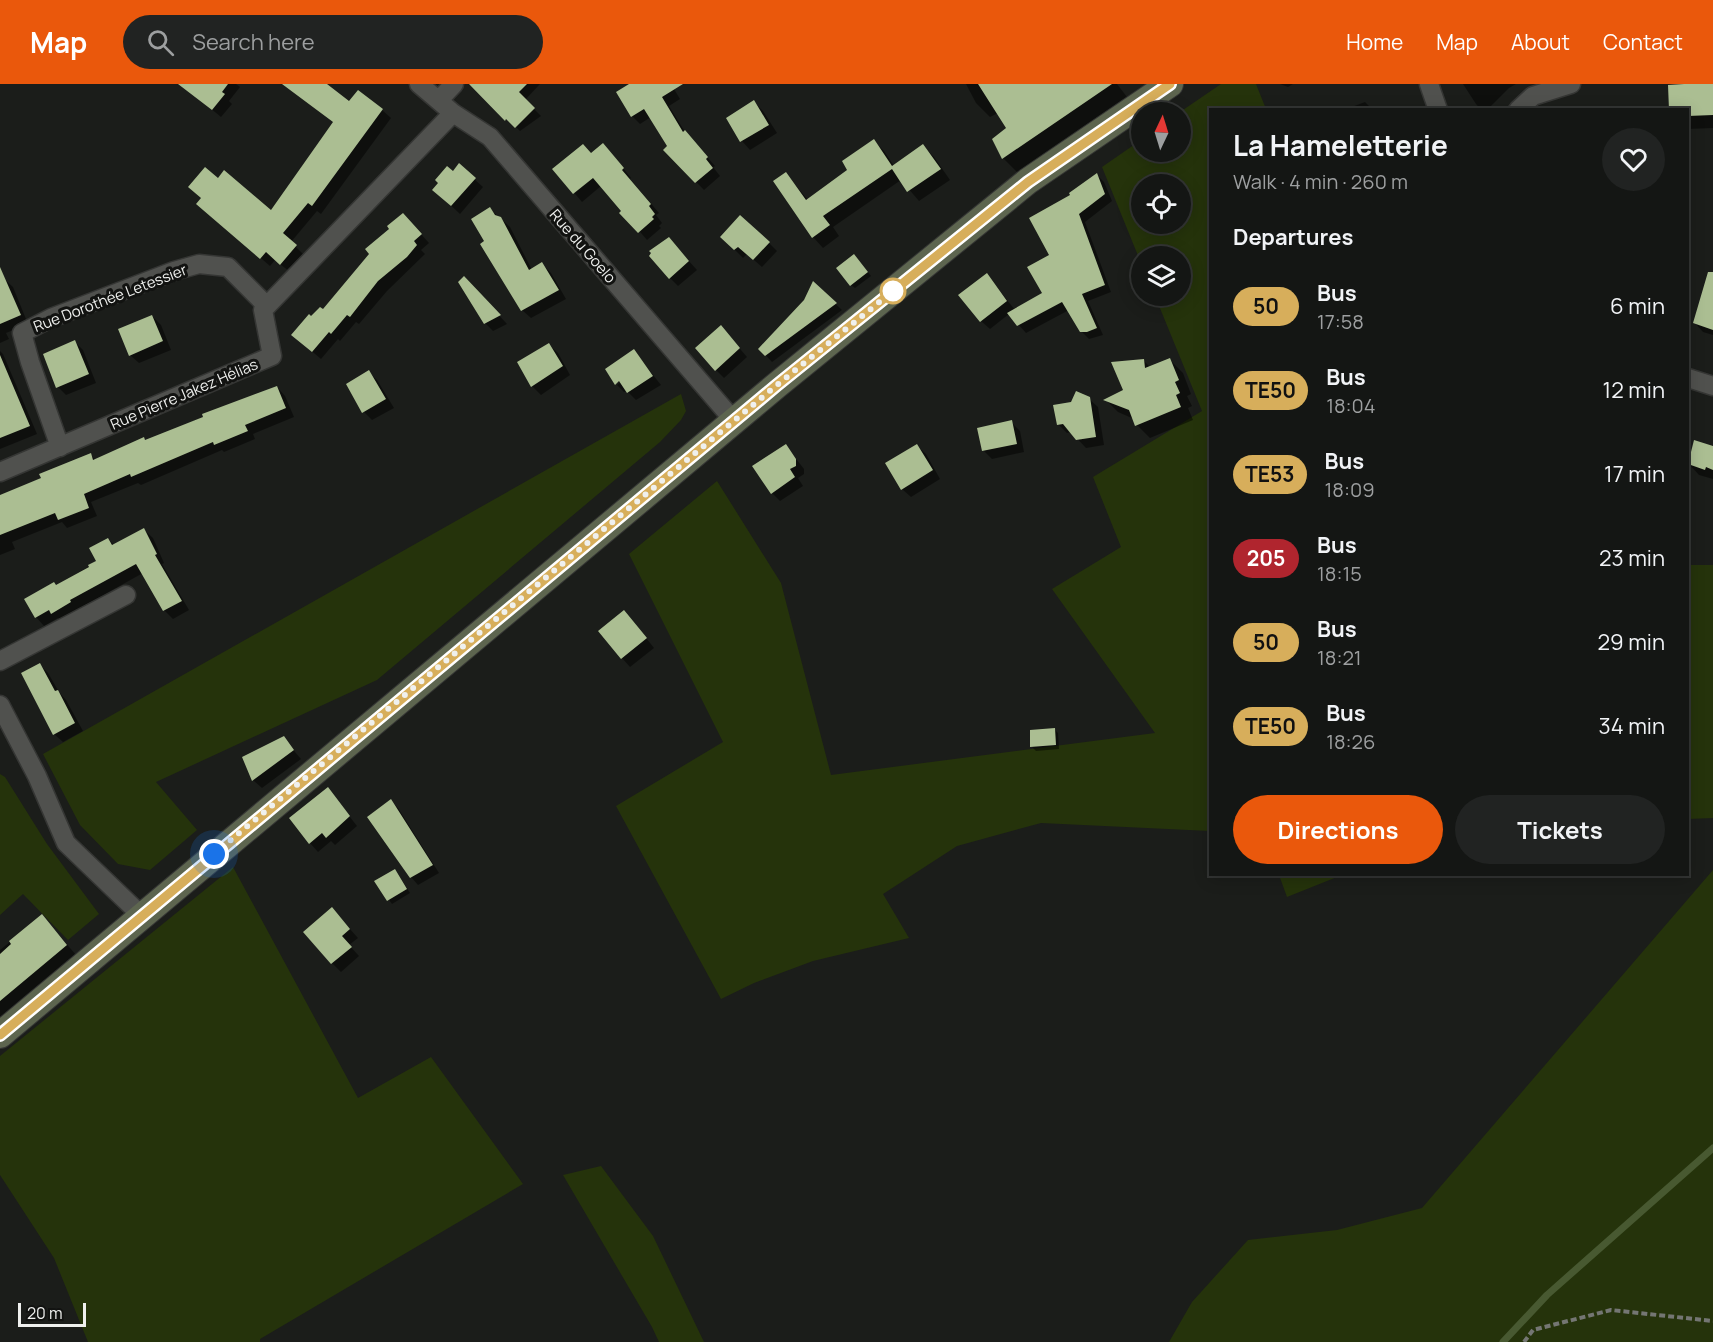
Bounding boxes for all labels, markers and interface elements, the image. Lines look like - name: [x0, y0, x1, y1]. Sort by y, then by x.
- search box: [123, 15, 543, 69]
- text: Map: [30, 23, 87, 61]
- icon: search: [144, 26, 177, 59]
- text: Search here: [192, 27, 315, 57]
- text: Home: [1346, 28, 1403, 56]
- text: Map: [1436, 28, 1478, 56]
- text: About: [1511, 28, 1570, 56]
- text: Contact: [1603, 28, 1683, 56]
- north arrow: [1131, 102, 1191, 162]
- map controls: [1131, 102, 1191, 306]
- text: La Hameletterie: [1233, 126, 1448, 164]
- button: heart: [1602, 128, 1665, 191]
- text: Walk · 4 min · 260 m: [1233, 168, 1408, 195]
- button: locate: [1131, 174, 1191, 234]
- street label: Rue du Goelo: [545, 205, 621, 288]
- text: Departures: [1233, 222, 1353, 252]
- button: layers: [1131, 246, 1191, 306]
- street label: Rue Dorothée Letessier: [30, 259, 190, 337]
- unlabelled marker: [880, 278, 906, 304]
- text: Bus: [1317, 278, 1357, 308]
- text: 6 min: [1610, 291, 1665, 321]
- text: 50: [1253, 292, 1279, 320]
- text: 17:58: [1317, 308, 1364, 335]
- street label: Rue Pierre Jakez Hélias: [107, 353, 261, 435]
- text: Bus: [1326, 362, 1366, 392]
- text: 12 min: [1603, 375, 1665, 405]
- text: TE50: [1245, 376, 1296, 404]
- text: 18:04: [1326, 392, 1376, 419]
- text: Bus: [1325, 446, 1364, 476]
- text: 17 min: [1604, 459, 1665, 489]
- text: TE53: [1245, 460, 1295, 488]
- text: 18:09: [1325, 476, 1375, 503]
- text: Bus: [1317, 530, 1357, 560]
- text: 23 min: [1599, 543, 1665, 573]
- text: 205: [1247, 544, 1285, 572]
- text: 18:15: [1317, 560, 1362, 587]
- text: Bus: [1317, 614, 1357, 644]
- text: 29 min: [1598, 627, 1665, 657]
- text: 50: [1253, 628, 1279, 656]
- text: 18:21: [1317, 644, 1362, 671]
- text: Bus: [1326, 698, 1366, 728]
- text: 34 min: [1599, 711, 1665, 741]
- text: TE50: [1245, 712, 1296, 740]
- text: 18:26: [1326, 728, 1375, 755]
- button: Directions: [1233, 795, 1443, 864]
- button: Tickets: [1455, 795, 1665, 864]
- your location: [199, 839, 229, 869]
- scale bar: [18, 1300, 86, 1328]
- text: 20 m: [27, 1302, 63, 1324]

